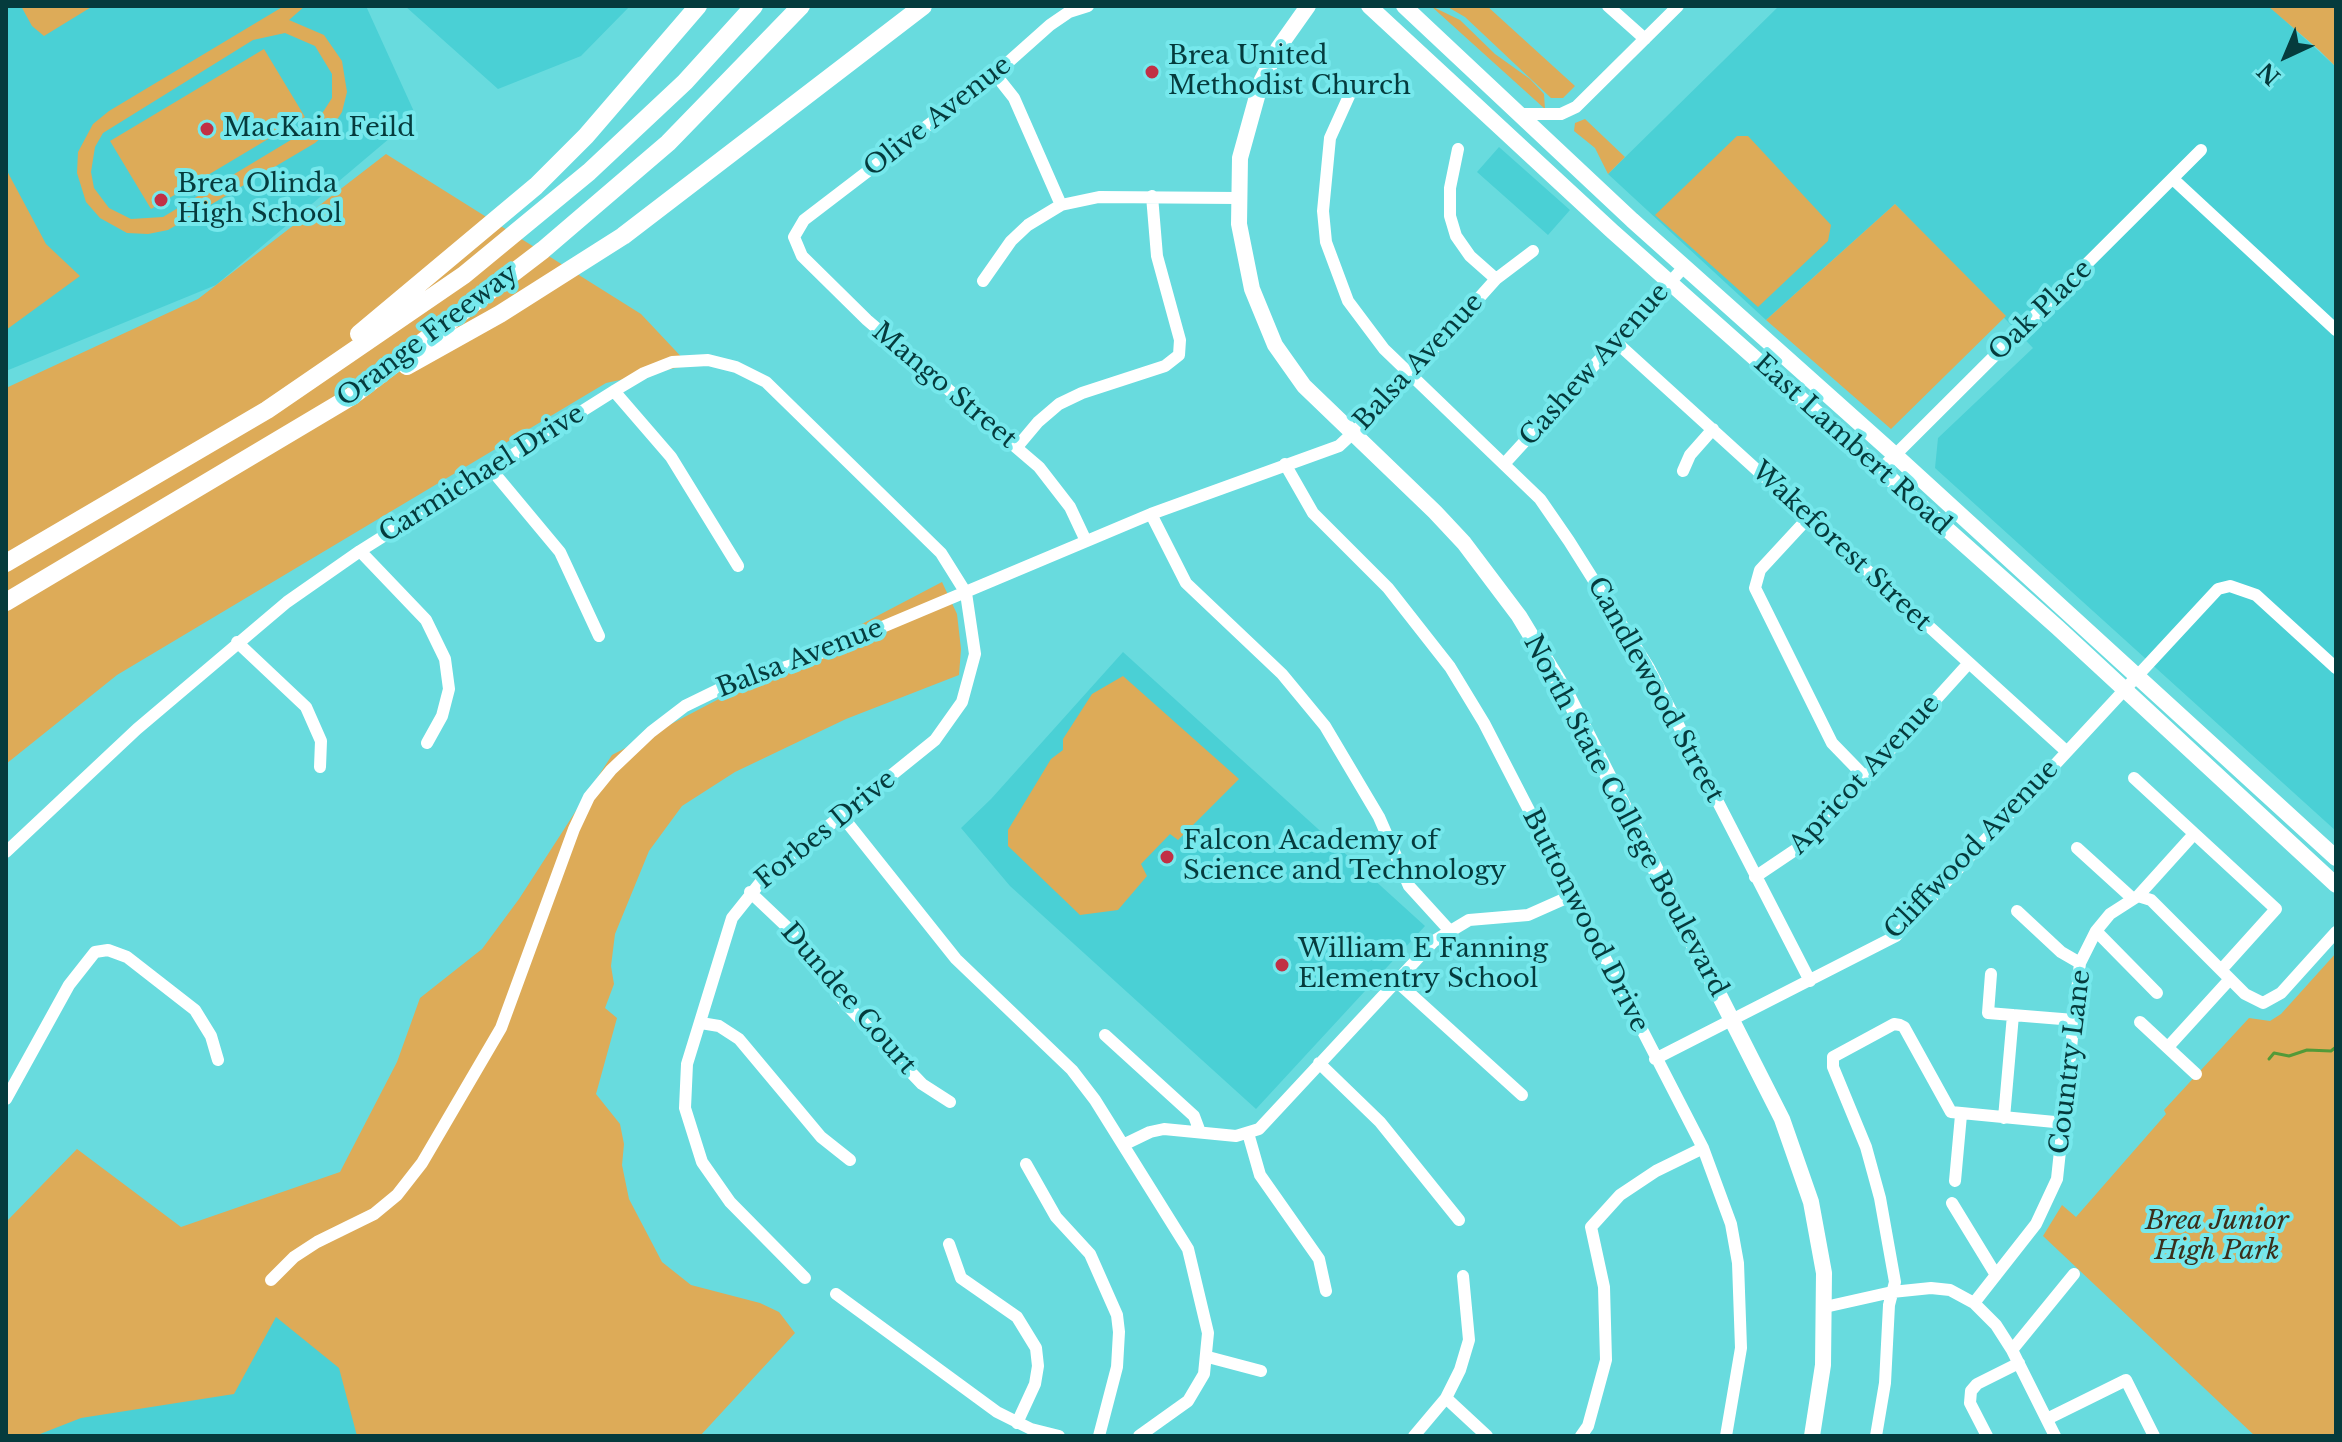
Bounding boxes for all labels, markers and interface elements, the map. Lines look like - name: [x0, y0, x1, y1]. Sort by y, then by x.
- north arrow: [2246, 16, 2326, 96]
- place label: Brea United Methodist Church: [1168, 41, 1411, 102]
- street label: Olive Avenue: [858, 50, 1018, 184]
- text: N: [2252, 57, 2286, 91]
- marker: Brea United Methodist Church: [1143, 63, 1161, 81]
- place label: MacKain Feild: [223, 113, 415, 145]
- marker: MacKain Feild: [198, 120, 216, 138]
- place label: Brea Olinda High School: [177, 169, 342, 230]
- marker: Brea Olinda High School: [152, 191, 170, 209]
- street label: Oak Place: [1983, 254, 2099, 368]
- street label: Orange Freeway: [331, 258, 525, 414]
- street label: Cashew Avenue: [1514, 277, 1676, 453]
- street label: Balsa Avenue: [1348, 287, 1490, 437]
- street label: Mango Street: [865, 317, 1023, 455]
- street label: East Lambert Road: [1747, 348, 1957, 542]
- street label: Carmichael Drive: [374, 398, 590, 550]
- street label: Wakeforest Street: [1745, 456, 1937, 638]
- street label: Candlewood Street: [1580, 572, 1730, 808]
- street label: Balsa Avenue: [712, 613, 888, 705]
- street label: North State College Boulevard: [1516, 630, 1734, 1002]
- street label: Apricot Avenue: [1783, 689, 1947, 861]
- street label: Cliffwood Avenue: [1879, 754, 2065, 946]
- street label: Forbes Drive: [750, 764, 902, 896]
- street label: Buttonwood Drive: [1515, 804, 1655, 1038]
- place label: Falcon Academy of Science and Technology: [1183, 826, 1506, 888]
- marker: Falcon Academy of Science and Technology: [1158, 848, 1176, 866]
- street label: Dundee Court: [774, 917, 922, 1081]
- place label: William E Fanning Elementry School: [1298, 934, 1548, 996]
- marker: William E Fanning Elementry School: [1273, 956, 1291, 974]
- street label: Country Lane: [2044, 968, 2098, 1156]
- park label: Brea Junior High Park: [2145, 1206, 2289, 1268]

